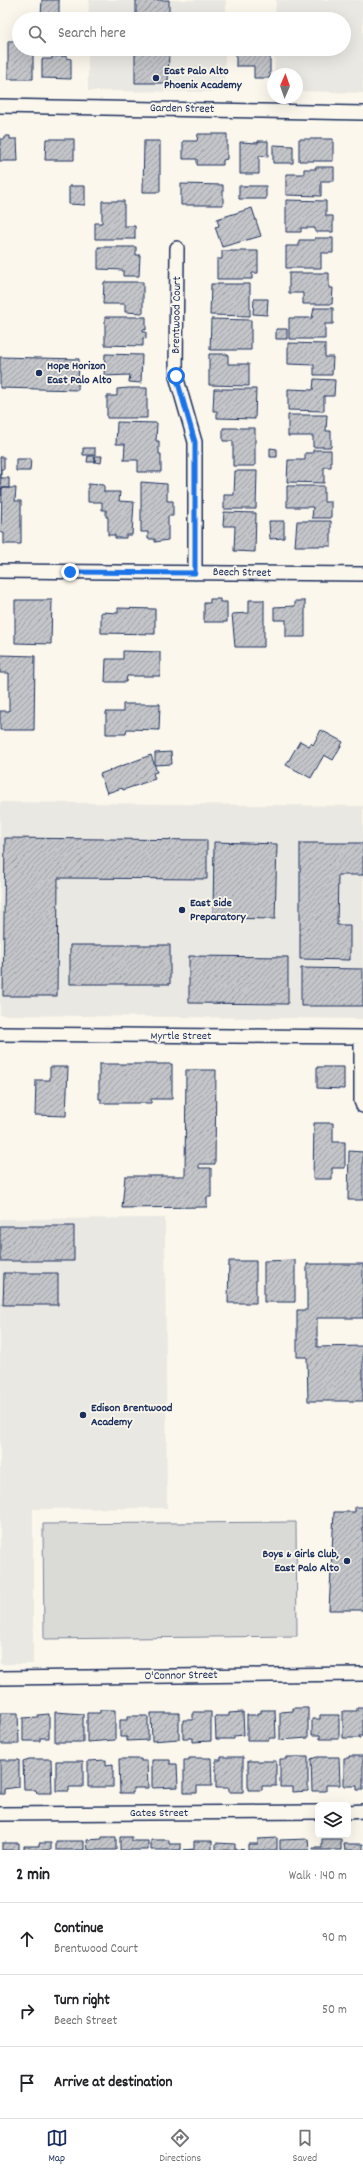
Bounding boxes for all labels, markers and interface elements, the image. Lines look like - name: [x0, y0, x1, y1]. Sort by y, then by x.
- search box: [12, 12, 351, 56]
- icon: search: [26, 23, 48, 45]
- text: Search here: [58, 23, 126, 45]
- place label: East Palo Alto Phoenix Academy: [164, 63, 243, 94]
- north arrow: [267, 68, 303, 104]
- marker: East Palo Alto Phoenix Academy: [151, 73, 161, 83]
- street label: Garden Street: [150, 100, 215, 118]
- street label: Brentwood Court: [168, 276, 186, 354]
- place label: Hope Horizon East Palo Alto: [47, 358, 112, 389]
- route start: [167, 367, 185, 385]
- marker: Hope Horizon East Palo Alto: [34, 368, 44, 378]
- route end: [61, 563, 79, 581]
- street label: Beech Street: [213, 564, 272, 582]
- place label: East Side Preparatory: [190, 895, 247, 926]
- marker: East Side Preparatory: [177, 905, 187, 915]
- street label: Myrtle Street: [151, 1028, 212, 1045]
- place label: Edison Brentwood Academy: [91, 1400, 173, 1431]
- marker: Edison Brentwood Academy: [78, 1410, 88, 1420]
- place label: Boys & Girls Club, East Palo Alto: [262, 1546, 340, 1577]
- marker: Boys & Girls Club, East Palo Alto: [342, 1556, 352, 1566]
- street label: O'Connor Street: [144, 1667, 218, 1685]
- map controls: [315, 1802, 351, 1838]
- button: layers: [315, 1802, 351, 1838]
- street label: Gates Street: [130, 1805, 189, 1822]
- text: 2 min: [16, 1864, 50, 1888]
- text: Walk · 140 m: [289, 1867, 347, 1886]
- text: Continue: [54, 1918, 103, 1940]
- icon: ahead: [16, 1928, 38, 1950]
- text: 90 m: [322, 1929, 347, 1948]
- text: Brentwood Court: [54, 1940, 138, 1959]
- text: Turn right: [54, 1990, 110, 2012]
- icon: right: [16, 2000, 38, 2022]
- text: 50 m: [322, 2001, 347, 2020]
- text: Beech Street: [54, 2012, 117, 2031]
- icon: arrive: [16, 2072, 38, 2094]
- text: Arrive at destination: [54, 2072, 172, 2094]
- tab: Map: [46, 2127, 68, 2167]
- tab: Directions: [159, 2127, 201, 2167]
- tab: Saved: [293, 2127, 317, 2167]

